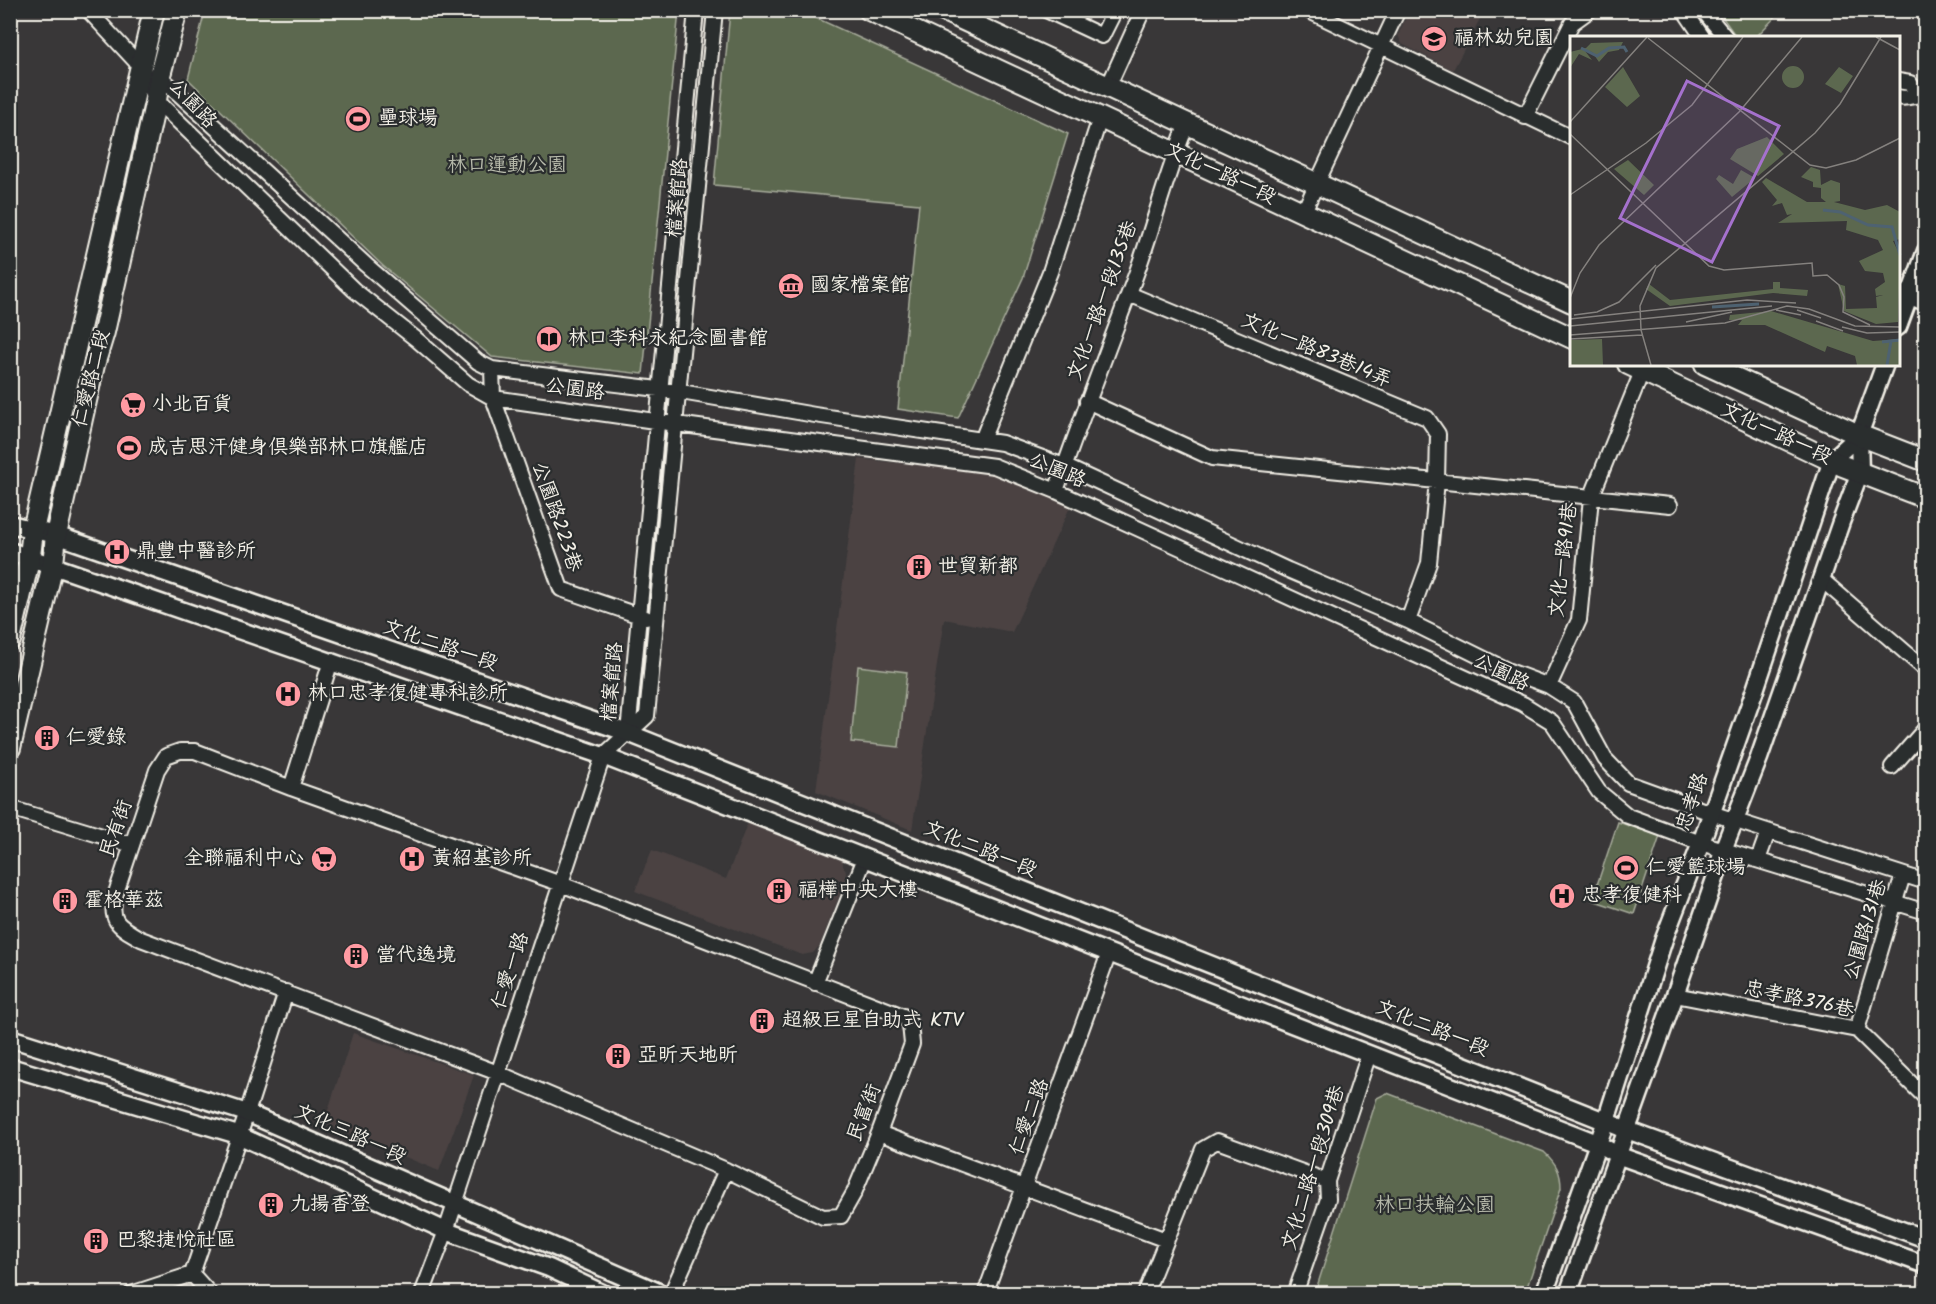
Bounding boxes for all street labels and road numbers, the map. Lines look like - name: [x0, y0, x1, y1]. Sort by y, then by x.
- street label: 公園路: [160, 71, 225, 138]
- street label: 文化一路一段: [1159, 134, 1281, 214]
- street label: 檔案館路: [659, 156, 698, 239]
- street label: 文化一路一段135巷: [1059, 215, 1147, 386]
- street label: 文化一路83巷14弄: [1236, 305, 1396, 397]
- street label: 仁愛路二段: [64, 327, 120, 431]
- street label: 公園路: [543, 370, 608, 410]
- street label: 文化一路一段: [1715, 394, 1837, 474]
- street label: 公園路: [1023, 445, 1092, 498]
- street label: 公園路223巷: [522, 458, 590, 577]
- street label: 文化一路91巷: [1541, 499, 1587, 620]
- street label: 文化二路一段: [378, 611, 502, 681]
- street label: 檔案館路: [594, 640, 633, 723]
- street label: 公園路: [1467, 645, 1536, 701]
- street label: 忠孝路: [1668, 767, 1718, 836]
- street label: 民有街: [92, 795, 142, 863]
- street label: 文化二路一段: [918, 813, 1042, 887]
- street label: 公園路131巷: [1835, 875, 1897, 984]
- street label: 仁愛一路: [483, 927, 539, 1014]
- street label: 忠孝路376巷: [1741, 973, 1858, 1027]
- street label: 文化二路一段: [1370, 992, 1494, 1066]
- street label: 仁愛二路: [1001, 1073, 1059, 1160]
- street label: 民富街: [839, 1079, 891, 1147]
- street label: 文化二路一段309巷: [1274, 1081, 1355, 1255]
- street label: 文化三路一段: [289, 1096, 411, 1174]

